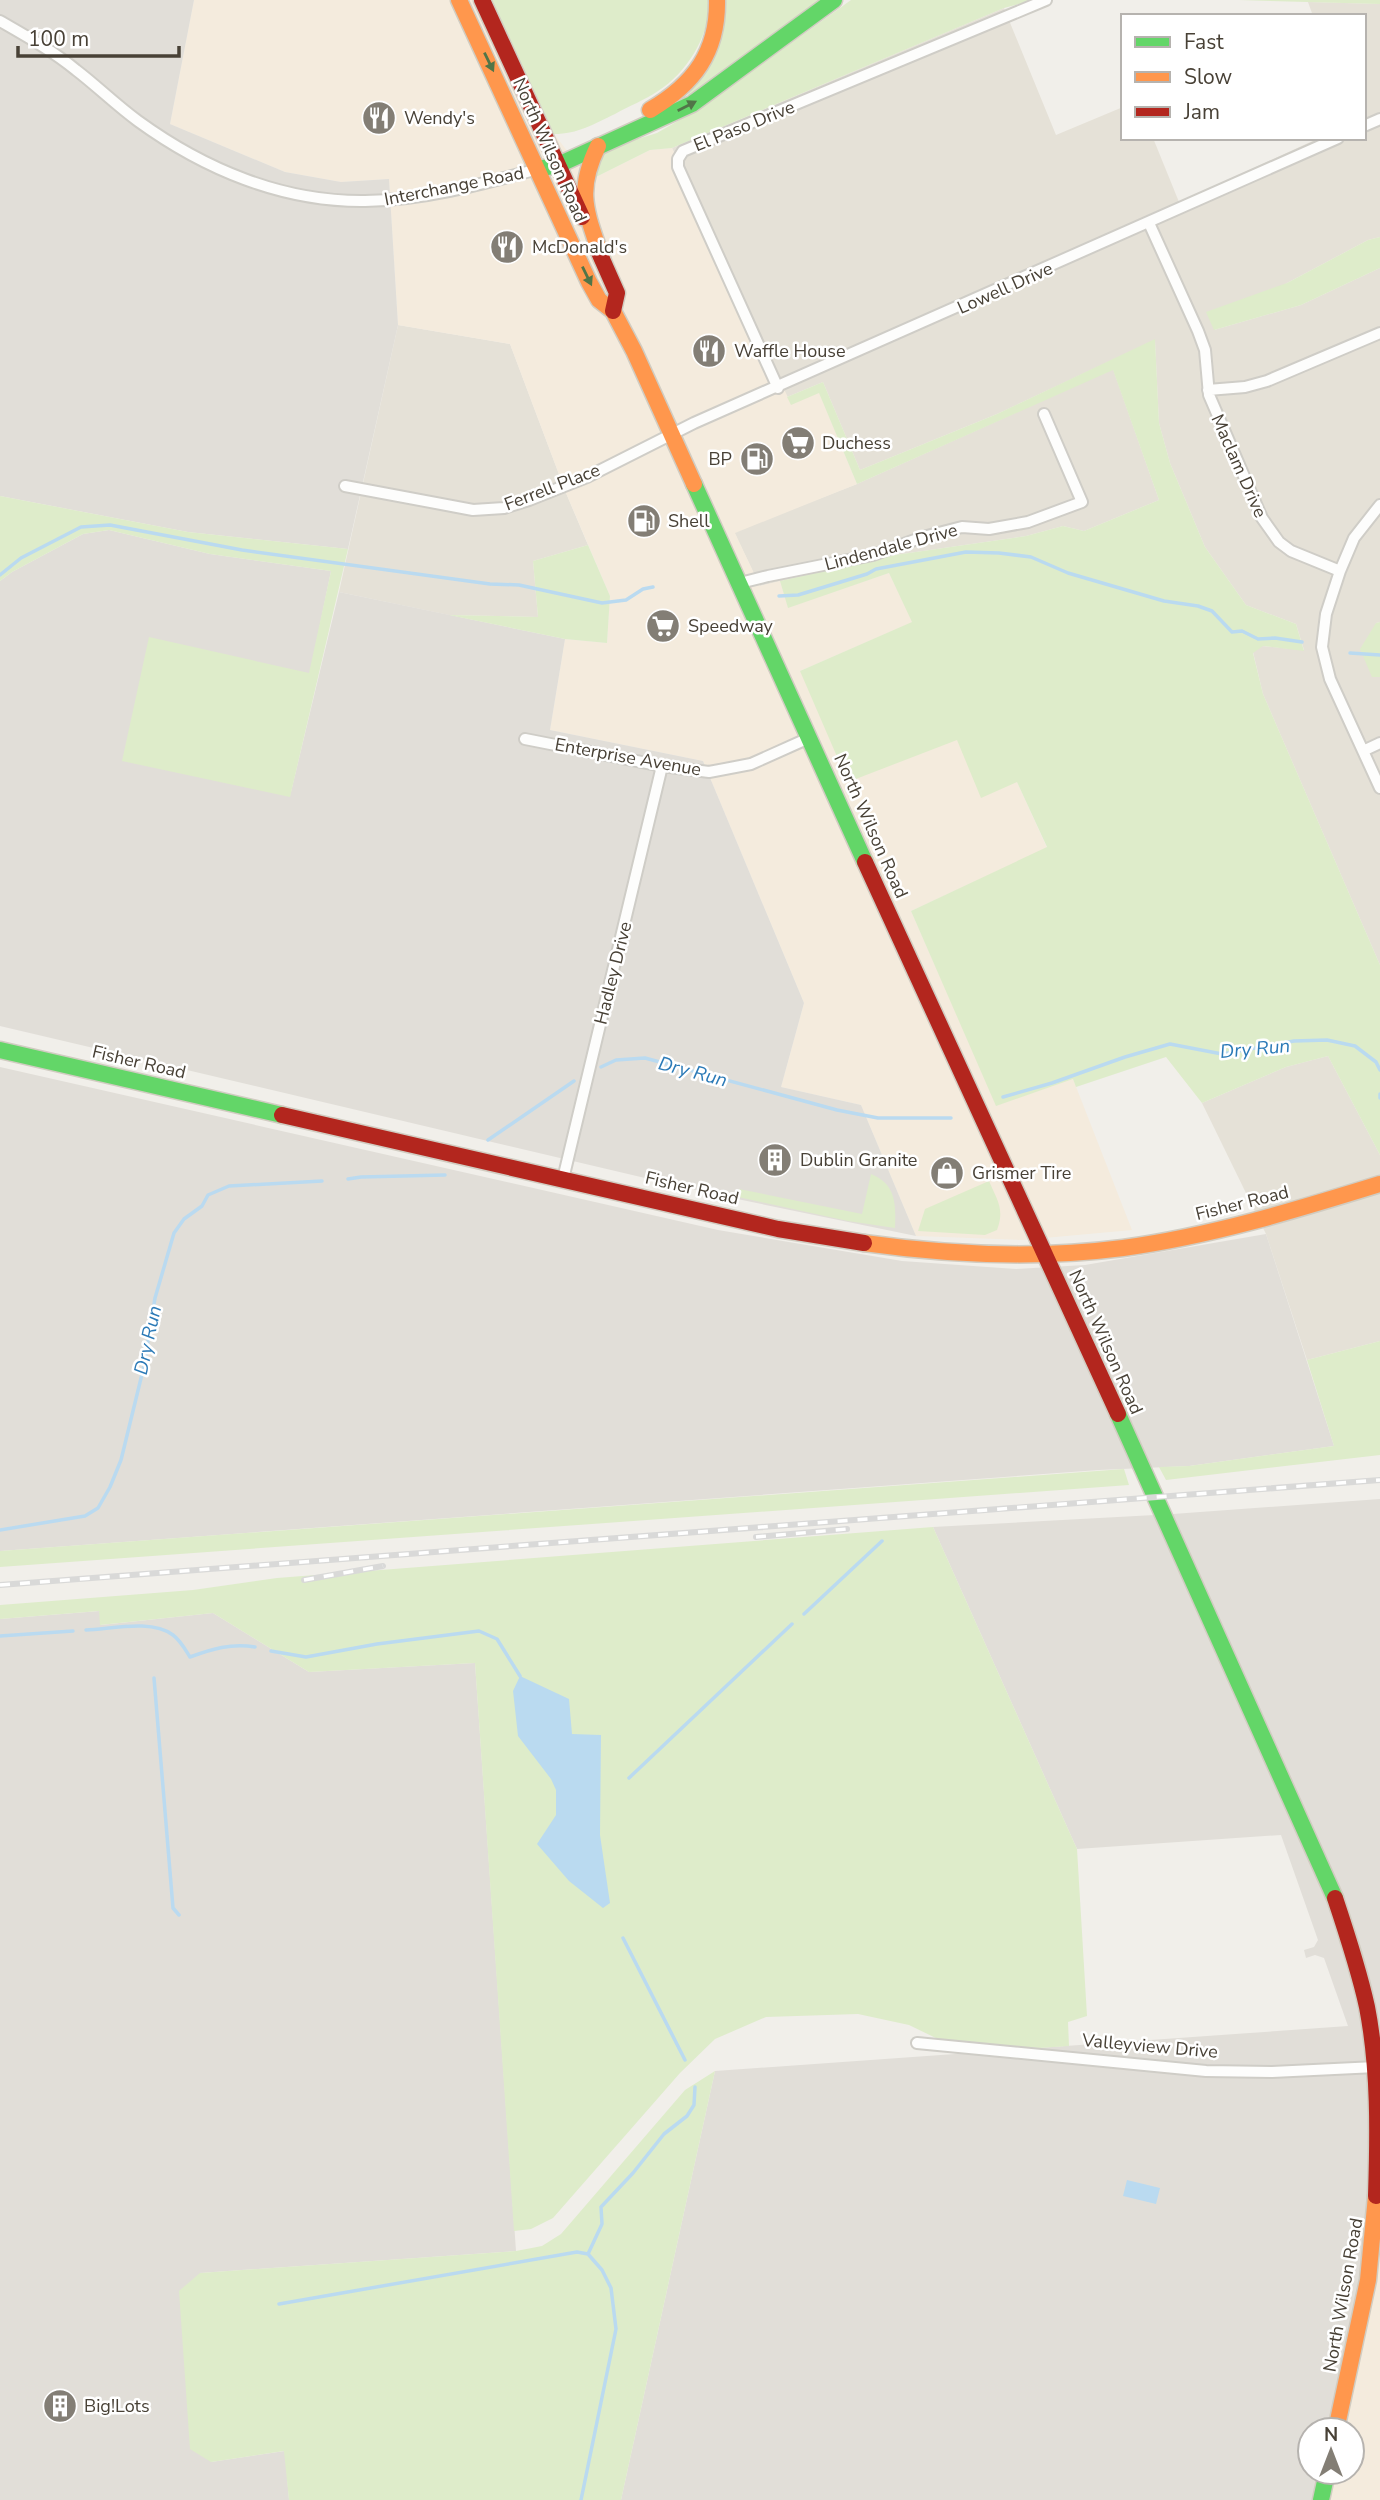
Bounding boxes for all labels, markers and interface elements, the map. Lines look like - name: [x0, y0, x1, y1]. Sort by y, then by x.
- scale bar: [18, 14, 178, 58]
- legend: [1121, 14, 1366, 140]
- text: 100 m: [28, 25, 89, 53]
- text: Fast: [1184, 28, 1224, 56]
- one-way arrow: [484, 51, 495, 72]
- text: Slow: [1184, 63, 1233, 91]
- street label: North Wilson Road: [507, 74, 593, 226]
- street label: El Paso Drive: [690, 95, 798, 157]
- text: Jam: [1183, 98, 1220, 126]
- restaurant icon: Wendy's: [360, 99, 398, 137]
- one-way arrow: [677, 101, 697, 113]
- place label: Wendy's: [404, 106, 475, 130]
- street label: Interchange Road: [382, 161, 526, 211]
- restaurant icon: McDonald's: [488, 228, 526, 266]
- place label: McDonald's: [532, 235, 627, 259]
- street label: Lowell Drive: [953, 256, 1057, 320]
- one-way arrow: [581, 266, 592, 286]
- restaurant icon: Waffle House: [690, 332, 728, 370]
- place label: Waffle House: [734, 339, 846, 363]
- street label: Maclam Drive: [1205, 410, 1273, 522]
- supermarket icon: Duchess: [779, 424, 817, 462]
- place label: Duchess: [822, 431, 891, 455]
- fuel station icon: BP: [738, 440, 776, 478]
- place label: BP: [708, 447, 732, 471]
- street label: Ferrell Place: [501, 458, 603, 516]
- fuel station icon: Shell: [625, 502, 663, 540]
- place label: Shell: [668, 509, 710, 533]
- street label: Lindendale Drive: [822, 518, 960, 576]
- supermarket icon: Speedway: [644, 607, 682, 645]
- place label: Speedway: [688, 614, 774, 638]
- street label: Enterprise Avenue: [553, 732, 703, 782]
- street label: North Wilson Road: [828, 750, 914, 902]
- street label: Hadley Drive: [589, 919, 637, 1027]
- water label: Dry Run: [1219, 1033, 1291, 1065]
- street label: Fisher Road: [90, 1040, 188, 1084]
- water label: Dry Run: [655, 1050, 730, 1094]
- building icon: Dublin Granite: [756, 1141, 794, 1179]
- place label: Dublin Granite: [800, 1148, 917, 1172]
- shop icon: Grismer Tire: [928, 1154, 966, 1192]
- place label: Grismer Tire: [972, 1161, 1071, 1185]
- street label: Fisher Road: [643, 1166, 741, 1210]
- street label: Fisher Road: [1193, 1180, 1291, 1226]
- street label: North Wilson Road: [1063, 1266, 1149, 1418]
- water label: Dry Run: [128, 1303, 168, 1377]
- street label: Valleyview Drive: [1080, 2028, 1219, 2064]
- street label: North Wilson Road: [1318, 2216, 1368, 2374]
- building icon: Big!Lots: [41, 2387, 79, 2425]
- place label: Big!Lots: [84, 2394, 150, 2418]
- north arrow: [1296, 2416, 1366, 2486]
- text: N: [1324, 2422, 1338, 2448]

